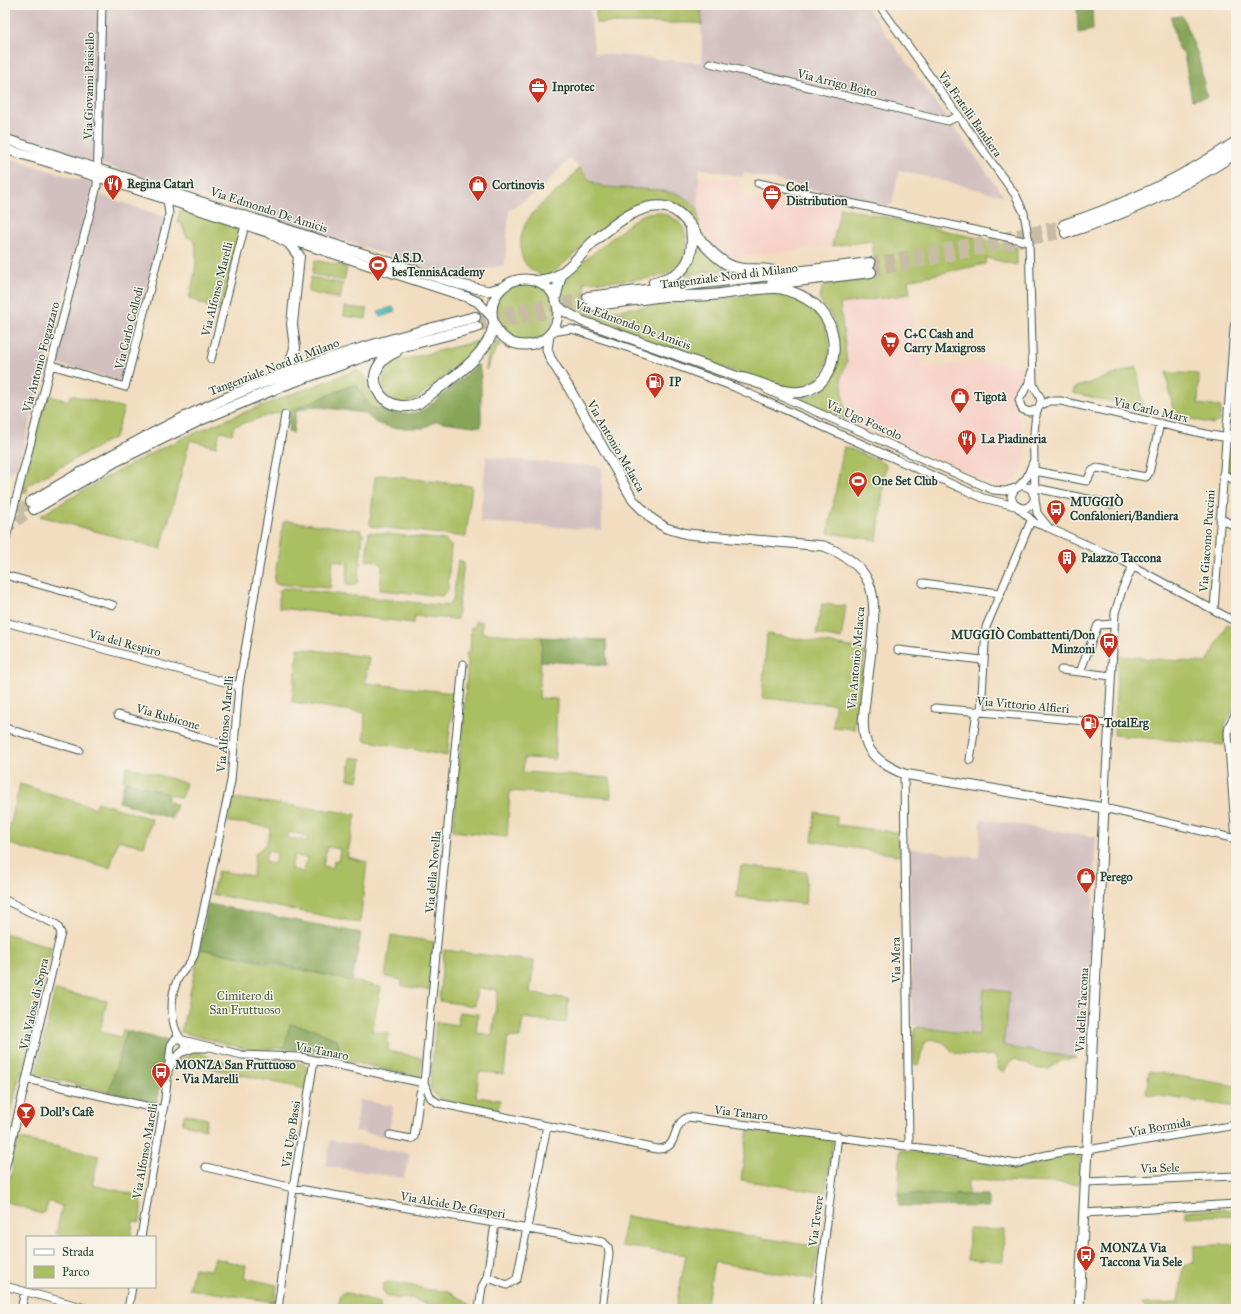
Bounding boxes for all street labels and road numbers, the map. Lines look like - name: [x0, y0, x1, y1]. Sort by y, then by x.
- street label: Via Giovanni Paisiello: [81, 32, 97, 141]
- street label: Via Arrigo Boito: [794, 66, 878, 101]
- street label: Via Fratelli Bandiera: [935, 68, 1005, 160]
- street label: Via Edmondo De Amicis: [208, 184, 329, 236]
- street label: Via Alfonso Marelli: [198, 240, 236, 339]
- street label: Tangenziale Nord di Milano: [659, 261, 799, 292]
- street label: Via Carlo Collodi: [112, 284, 146, 372]
- street label: Via Edmondo De Amicis: [572, 297, 693, 353]
- street label: Via Antonio Fogazzaro: [19, 300, 63, 415]
- street label: Tangenziale Nord di Milano: [207, 336, 342, 399]
- street label: Via Carlo Marx: [1111, 394, 1190, 426]
- street label: Via Antonio Melacca: [584, 397, 648, 495]
- street label: Via Ugo Foscolo: [823, 397, 904, 444]
- street label: Via Giacomo Puccini: [1196, 489, 1218, 594]
- street label: Via Antonio Melacca: [844, 605, 868, 711]
- street label: Via del Respiro: [87, 626, 162, 659]
- street label: Via Alfonso Marelli: [214, 674, 236, 774]
- street label: Via Vittorio Alfieri: [975, 694, 1071, 716]
- street label: Via Rubicone: [134, 701, 202, 733]
- street label: Via della Novella: [422, 829, 444, 915]
- street label: Via Mera: [889, 936, 903, 984]
- street label: Via Valosa di Sopra: [16, 956, 52, 1052]
- street label: Via della Taccona: [1073, 966, 1091, 1054]
- street label: Via Tanaro: [293, 1039, 350, 1063]
- street label: Via Ugo Bassi: [279, 1099, 304, 1170]
- street label: Via Alfonso Marelli: [130, 1101, 160, 1201]
- street label: Via Tanaro: [712, 1103, 769, 1123]
- street label: Via Bormida: [1127, 1115, 1193, 1139]
- street label: Via Sele: [1139, 1160, 1180, 1176]
- street label: Via Alcide De Gasperi: [398, 1189, 507, 1221]
- street label: Via Tevere: [806, 1195, 826, 1248]

